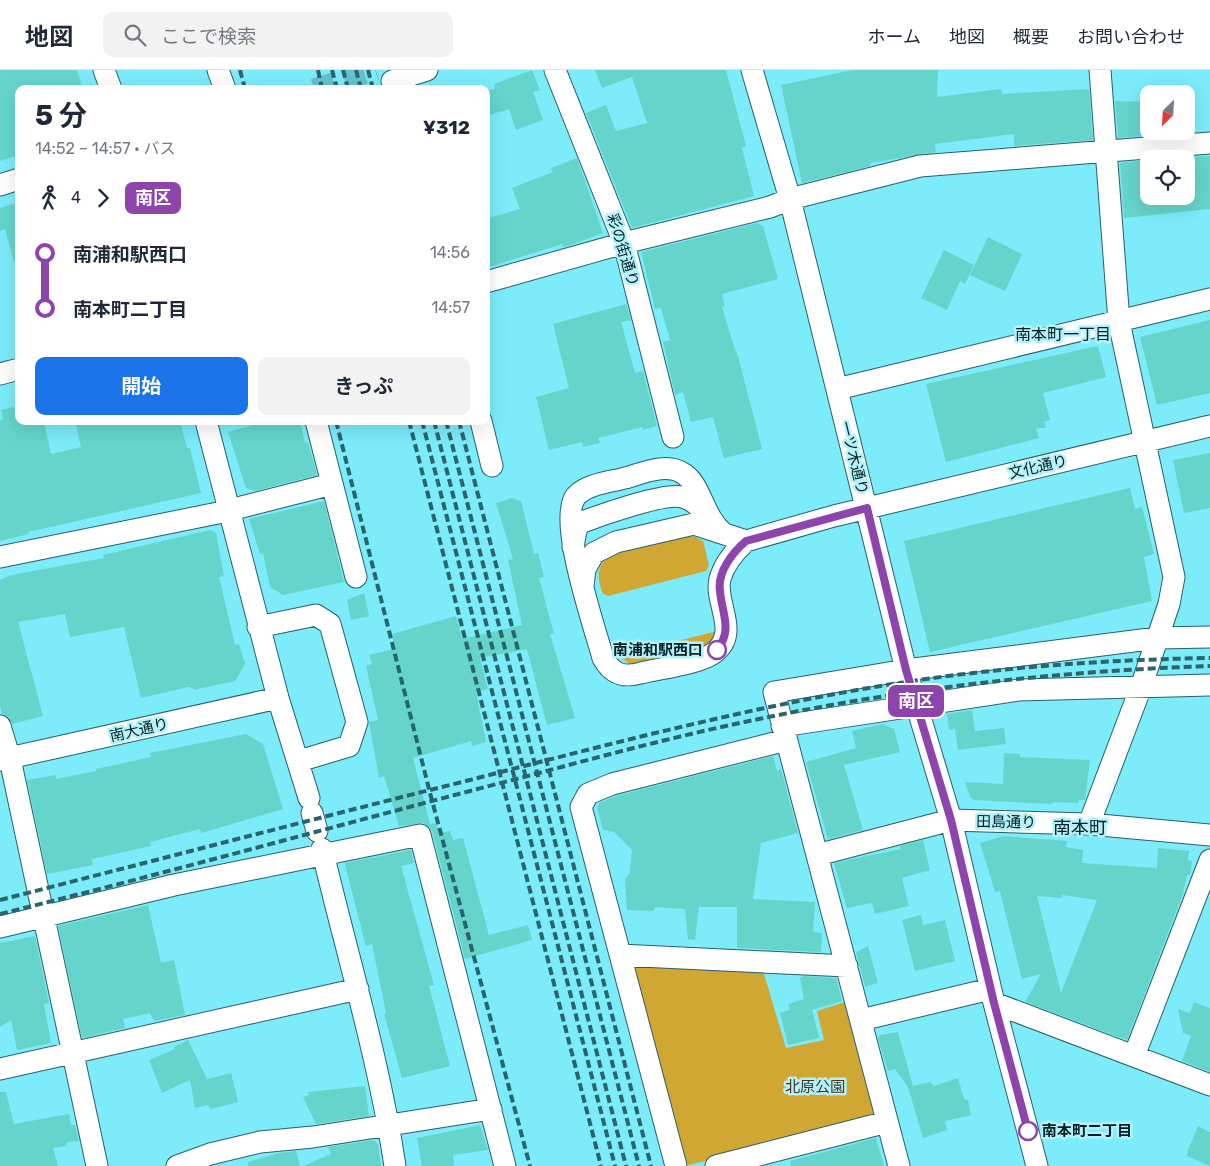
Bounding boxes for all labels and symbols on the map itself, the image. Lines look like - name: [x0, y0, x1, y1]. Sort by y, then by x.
- north arrow: [1140, 85, 1195, 140]
- street label: 彩の街通り: [603, 211, 643, 289]
- district label: 南本町一丁目: [1015, 325, 1111, 344]
- street label: 一ツ木通り: [836, 419, 872, 497]
- street label: 文化通り: [1007, 451, 1069, 483]
- marker: 南浦和駅西口: [707, 640, 727, 660]
- place label: 南浦和駅西口: [613, 641, 703, 659]
- line badge: 南区: [894, 685, 938, 717]
- street label: 南大通り: [108, 714, 170, 746]
- street label: 田島通り: [976, 812, 1036, 832]
- district label: 南本町: [1053, 817, 1107, 839]
- park label: 北原公園: [785, 1078, 845, 1096]
- marker: 南本町二丁目: [1018, 1121, 1038, 1141]
- place label: 南本町二丁目: [1042, 1122, 1132, 1140]

